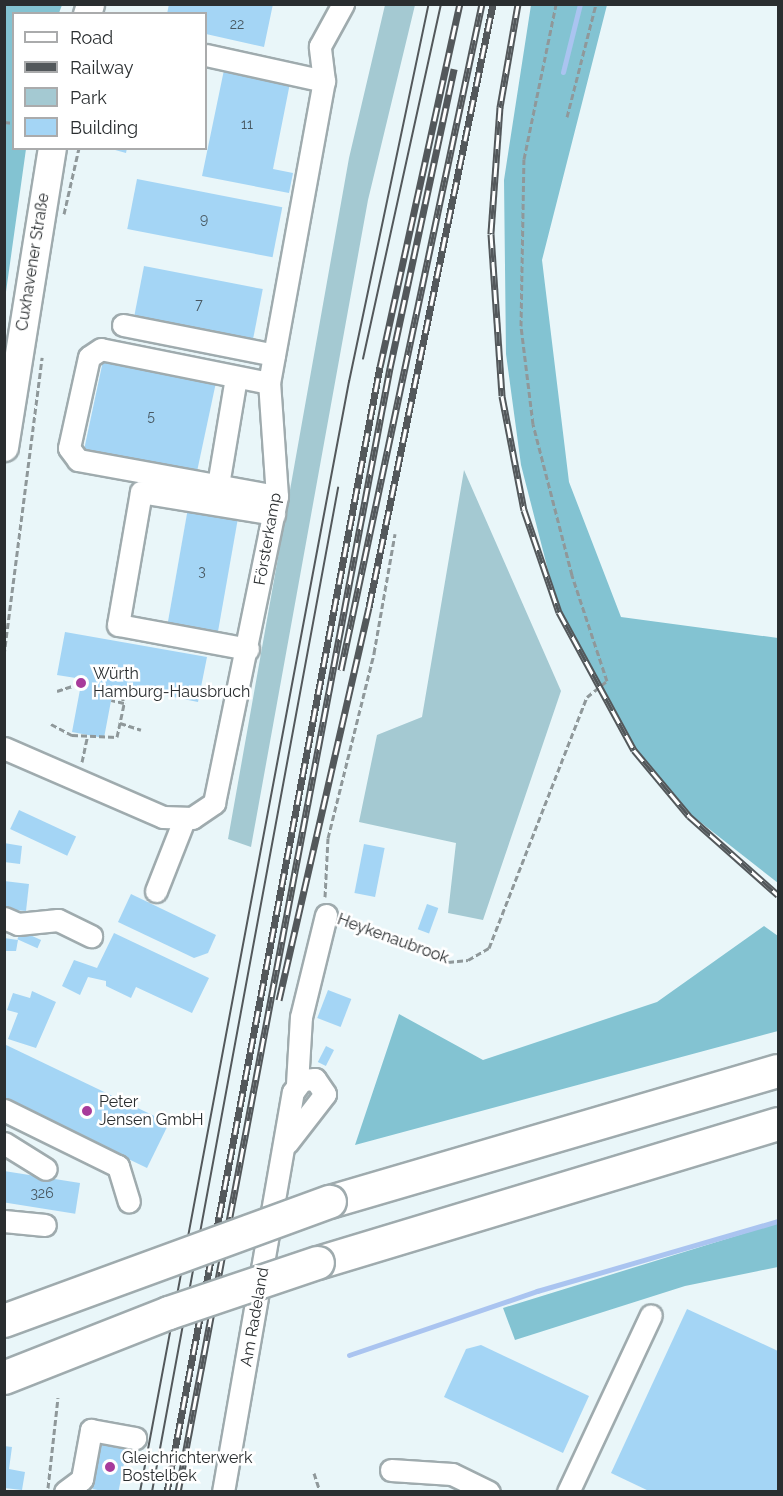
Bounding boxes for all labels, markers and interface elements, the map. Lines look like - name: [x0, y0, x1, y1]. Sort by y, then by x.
- legend: [12, 12, 207, 150]
- house number: 22: [230, 16, 244, 32]
- text: Road: [70, 27, 113, 48]
- text: Railway: [70, 57, 134, 78]
- text: Park: [70, 87, 107, 108]
- house number: 11: [241, 116, 253, 132]
- text: Building: [70, 117, 138, 138]
- street label: Cuxhavener Straße: [13, 191, 53, 333]
- house number: 9: [200, 211, 208, 227]
- house number: 7: [195, 296, 203, 312]
- house number: 5: [147, 408, 155, 424]
- street label: Försterkamp: [250, 491, 286, 587]
- house number: 3: [198, 563, 206, 579]
- place label: Würth Hamburg-Hausbruch: [93, 664, 250, 702]
- marker: Würth Hamburg-Hausbruch: [74, 676, 88, 690]
- street label: Heykenaubrook: [335, 910, 451, 968]
- place label: Peter Jensen GmbH: [99, 1092, 204, 1130]
- marker: Peter Jensen GmbH: [80, 1104, 94, 1118]
- house number: 326: [30, 1185, 54, 1201]
- street label: Am Radeland: [237, 1266, 273, 1368]
- place label: Gleichrichterwerk Bostelbek: [122, 1448, 252, 1486]
- marker: Gleichrichterwerk Bostelbek: [103, 1460, 117, 1474]

